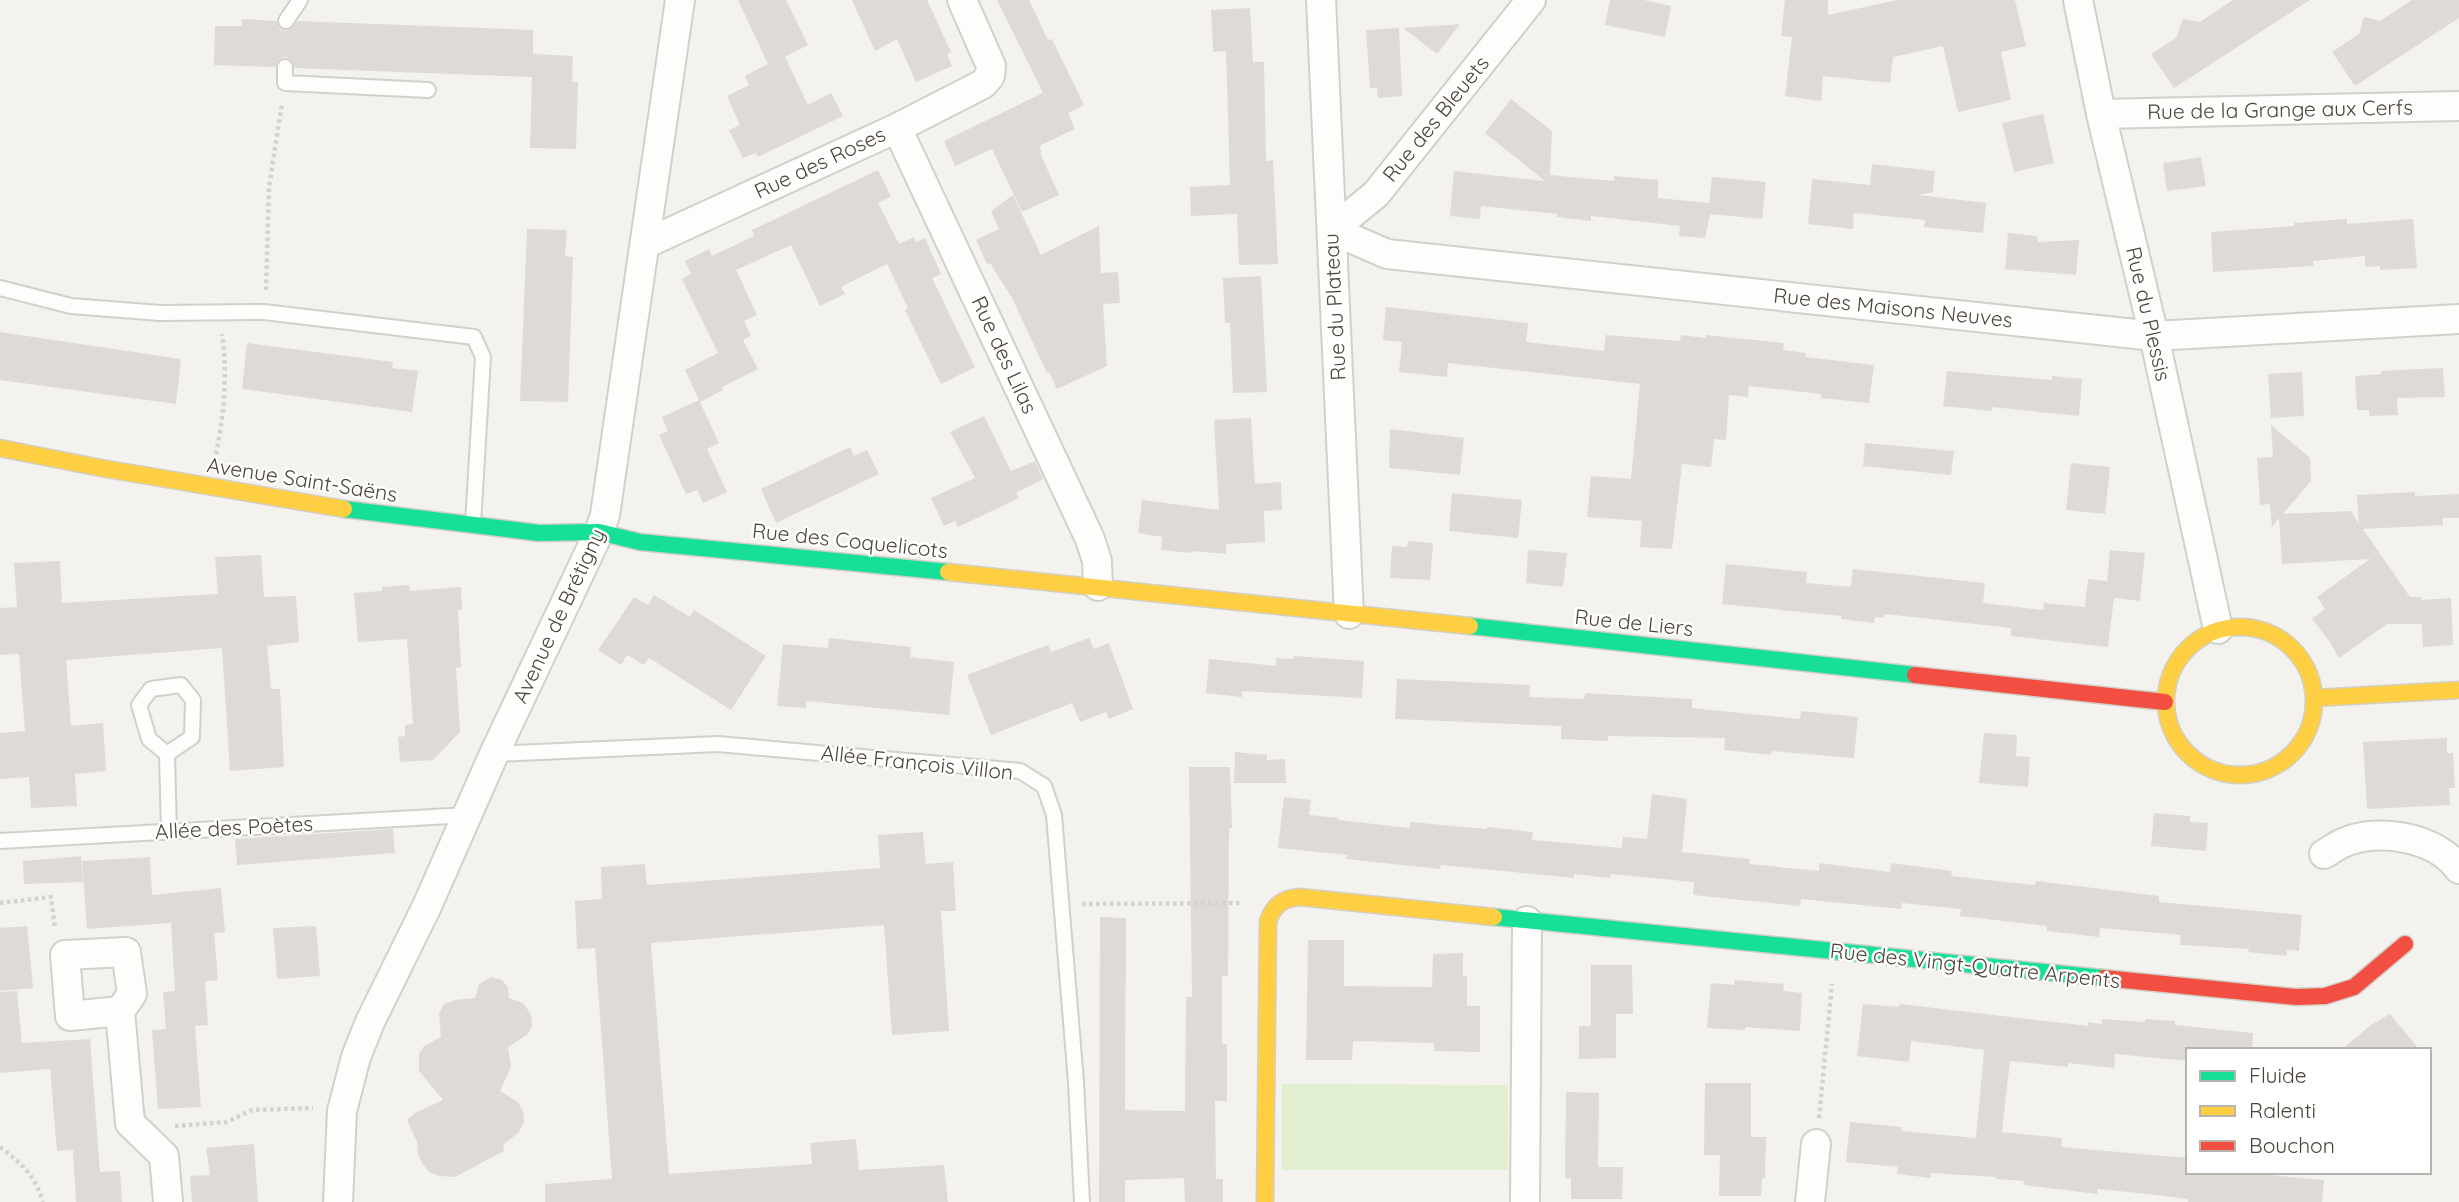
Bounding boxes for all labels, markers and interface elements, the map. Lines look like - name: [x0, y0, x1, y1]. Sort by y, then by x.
- street label: Rue des Bleuets: [1376, 50, 1494, 187]
- street label: Rue de la Grange aux Cerfs: [2147, 94, 2413, 124]
- street label: Rue des Roses: [750, 120, 889, 204]
- street label: Rue du Plateau: [1317, 233, 1351, 381]
- street label: Rue du Plessis: [2121, 244, 2177, 384]
- street label: Rue des Maisons Neuves: [1772, 282, 2014, 332]
- street label: Rue des Lilas: [966, 292, 1043, 417]
- street label: Avenue Saint-Saëns: [205, 451, 399, 507]
- street label: Rue des Coquelicots: [751, 517, 949, 563]
- street label: Avenue de Brétigny: [506, 524, 610, 707]
- street label: Rue de Liers: [1573, 603, 1695, 641]
- street label: Allée François Villon: [820, 739, 1015, 785]
- street label: Allée des Poètes: [154, 810, 314, 844]
- street label: Rue des Vingt-Quatre Arpents: [1829, 937, 2122, 993]
- legend: [2186, 1048, 2431, 1174]
- text: Fluide: [2249, 1062, 2307, 1088]
- text: Ralenti: [2249, 1097, 2316, 1123]
- text: Bouchon: [2249, 1132, 2335, 1158]

